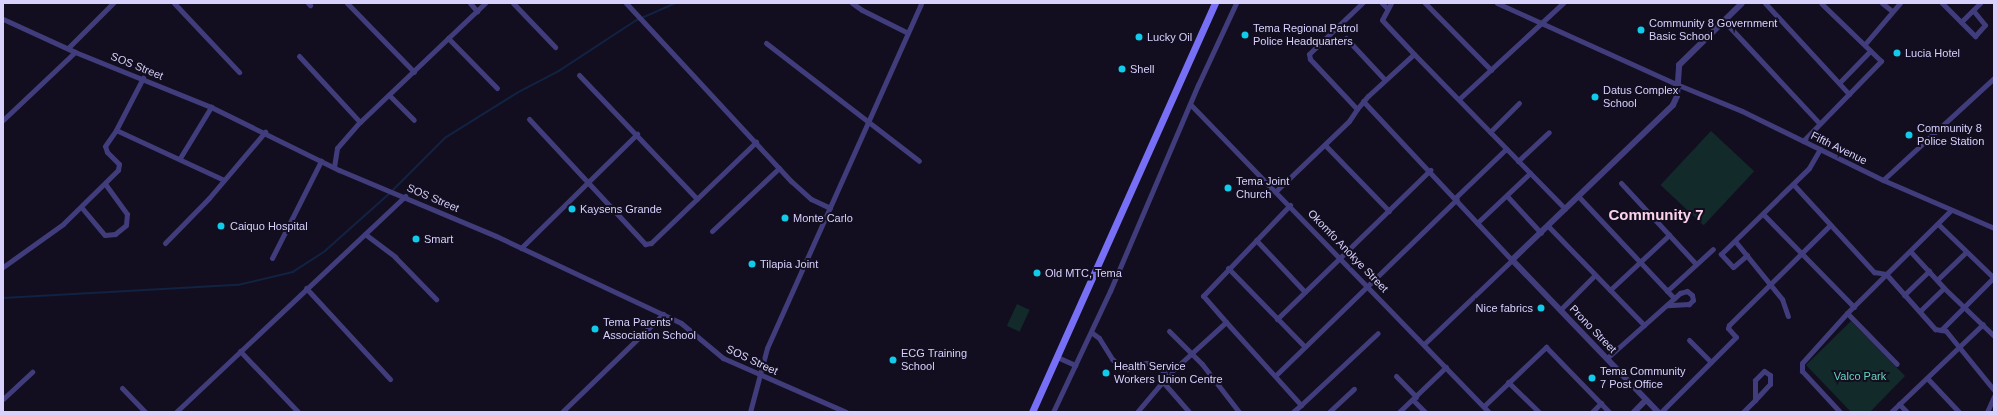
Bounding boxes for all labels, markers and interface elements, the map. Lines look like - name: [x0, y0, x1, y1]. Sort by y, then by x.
- place label: Community 8 Government Basic School: [1649, 17, 1777, 43]
- place label: Tema Regional Patrol Police Headquarters: [1253, 22, 1358, 48]
- marker: Community 8 Government Basic School: [1636, 25, 1646, 35]
- place label: Lucky Oil: [1147, 30, 1192, 44]
- marker: Tema Regional Patrol Police Headquarters: [1240, 30, 1250, 40]
- marker: Lucky Oil: [1134, 32, 1144, 42]
- place label: Lucia Hotel: [1905, 46, 1960, 60]
- marker: Lucia Hotel: [1892, 48, 1902, 58]
- street label: SOS Street: [109, 49, 165, 83]
- place label: Shell: [1130, 62, 1154, 76]
- marker: Shell: [1117, 64, 1127, 74]
- place label: Datus Complex School: [1603, 84, 1678, 110]
- marker: Datus Complex School: [1590, 92, 1600, 102]
- place label: Community 8 Police Station: [1917, 122, 1984, 148]
- street label: Fifth Avenue: [1808, 129, 1870, 167]
- marker: Community 8 Police Station: [1904, 130, 1914, 140]
- place label: Tema Joint Church: [1236, 175, 1289, 201]
- street label: SOS Street: [405, 181, 461, 215]
- marker: Tema Joint Church: [1223, 183, 1233, 193]
- place label: Kaysens Grande: [580, 202, 662, 216]
- marker: Kaysens Grande: [567, 204, 577, 214]
- district label: Community 7: [1608, 206, 1704, 224]
- street label: Okomfo Anokye Street: [1305, 207, 1391, 295]
- place label: Monte Carlo: [793, 211, 853, 225]
- marker: Monte Carlo: [780, 213, 790, 223]
- place label: Caiquo Hospital: [230, 219, 308, 233]
- marker: Caiquo Hospital: [215, 220, 227, 232]
- place label: Smart: [424, 232, 453, 246]
- marker: Smart: [411, 234, 421, 244]
- place label: Tilapia Joint: [760, 257, 818, 271]
- marker: Tilapia Joint: [747, 259, 757, 269]
- place label: Old MTC, Tema: [1045, 266, 1122, 280]
- marker: Old MTC, Tema: [1032, 268, 1042, 278]
- place label: Nice fabrics: [1476, 301, 1533, 315]
- street label: Prono Street: [1567, 302, 1619, 356]
- marker: Nice fabrics: [1536, 303, 1546, 313]
- place label: Tema Parents' Association School: [603, 316, 696, 342]
- marker: Tema Parents' Association School: [590, 324, 600, 334]
- street label: SOS Street: [724, 342, 780, 378]
- place label: ECG Training School: [901, 347, 967, 373]
- marker: ECG Training School: [888, 355, 898, 365]
- place label: Health Service Workers Union Centre: [1114, 360, 1223, 386]
- place label: Tema Community 7 Post Office: [1600, 365, 1686, 391]
- marker: Health Service Workers Union Centre: [1101, 368, 1111, 378]
- park label: Valco Park: [1834, 369, 1886, 383]
- marker: Tema Community 7 Post Office: [1587, 373, 1597, 383]

